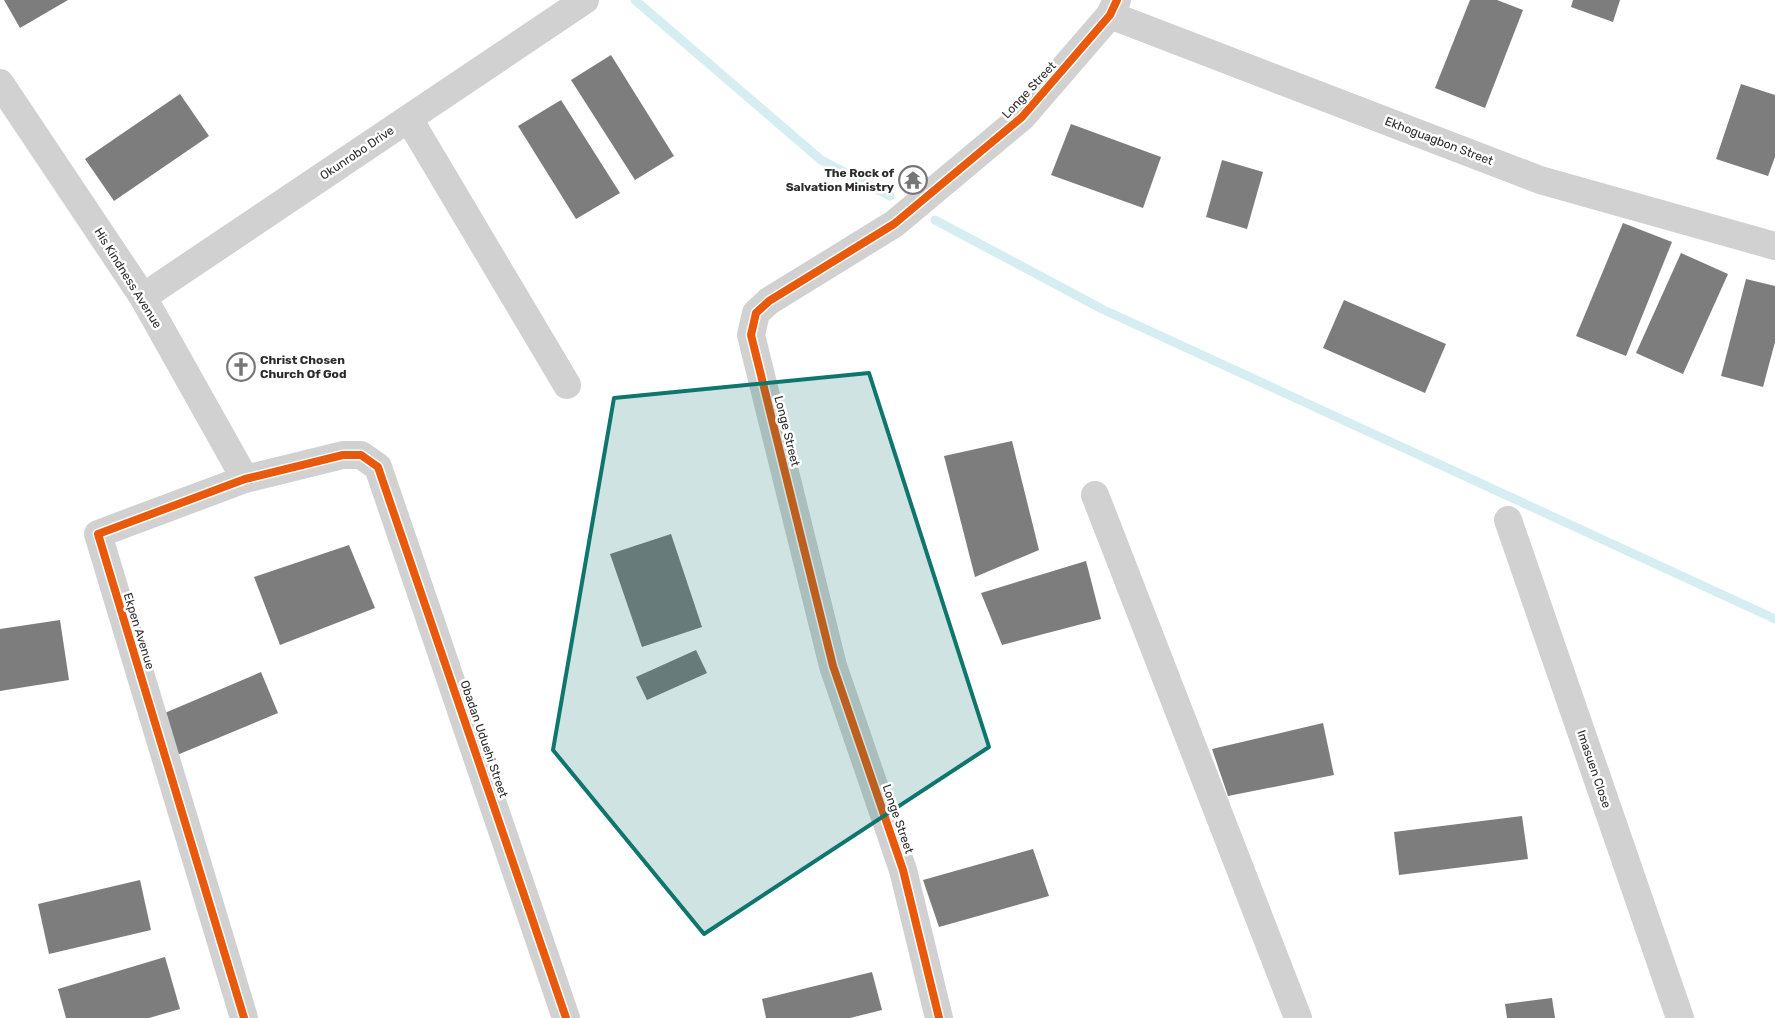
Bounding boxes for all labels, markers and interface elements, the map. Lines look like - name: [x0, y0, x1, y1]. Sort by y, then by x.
- street label: Longe Street: [999, 59, 1059, 121]
- street label: Ekhoguagbon Street: [1383, 114, 1495, 168]
- street label: Okunrobo Drive: [317, 123, 397, 183]
- temple icon: The Rock of Salvation Ministry: [898, 165, 928, 195]
- place label: The Rock of Salvation Ministry: [786, 166, 895, 194]
- street label: His Kindness Avenue: [91, 225, 165, 331]
- church icon: Christ Chosen Church Of God: [226, 352, 256, 382]
- place label: Christ Chosen Church Of God: [260, 353, 346, 381]
- street label: Longe Street: [771, 394, 803, 468]
- street label: Ekpen Avenue: [121, 591, 157, 671]
- street label: Obadan Uduehi Street: [457, 678, 511, 800]
- street label: Imasuen Close: [1574, 728, 1614, 810]
- street label: Longe Street: [880, 783, 916, 856]

